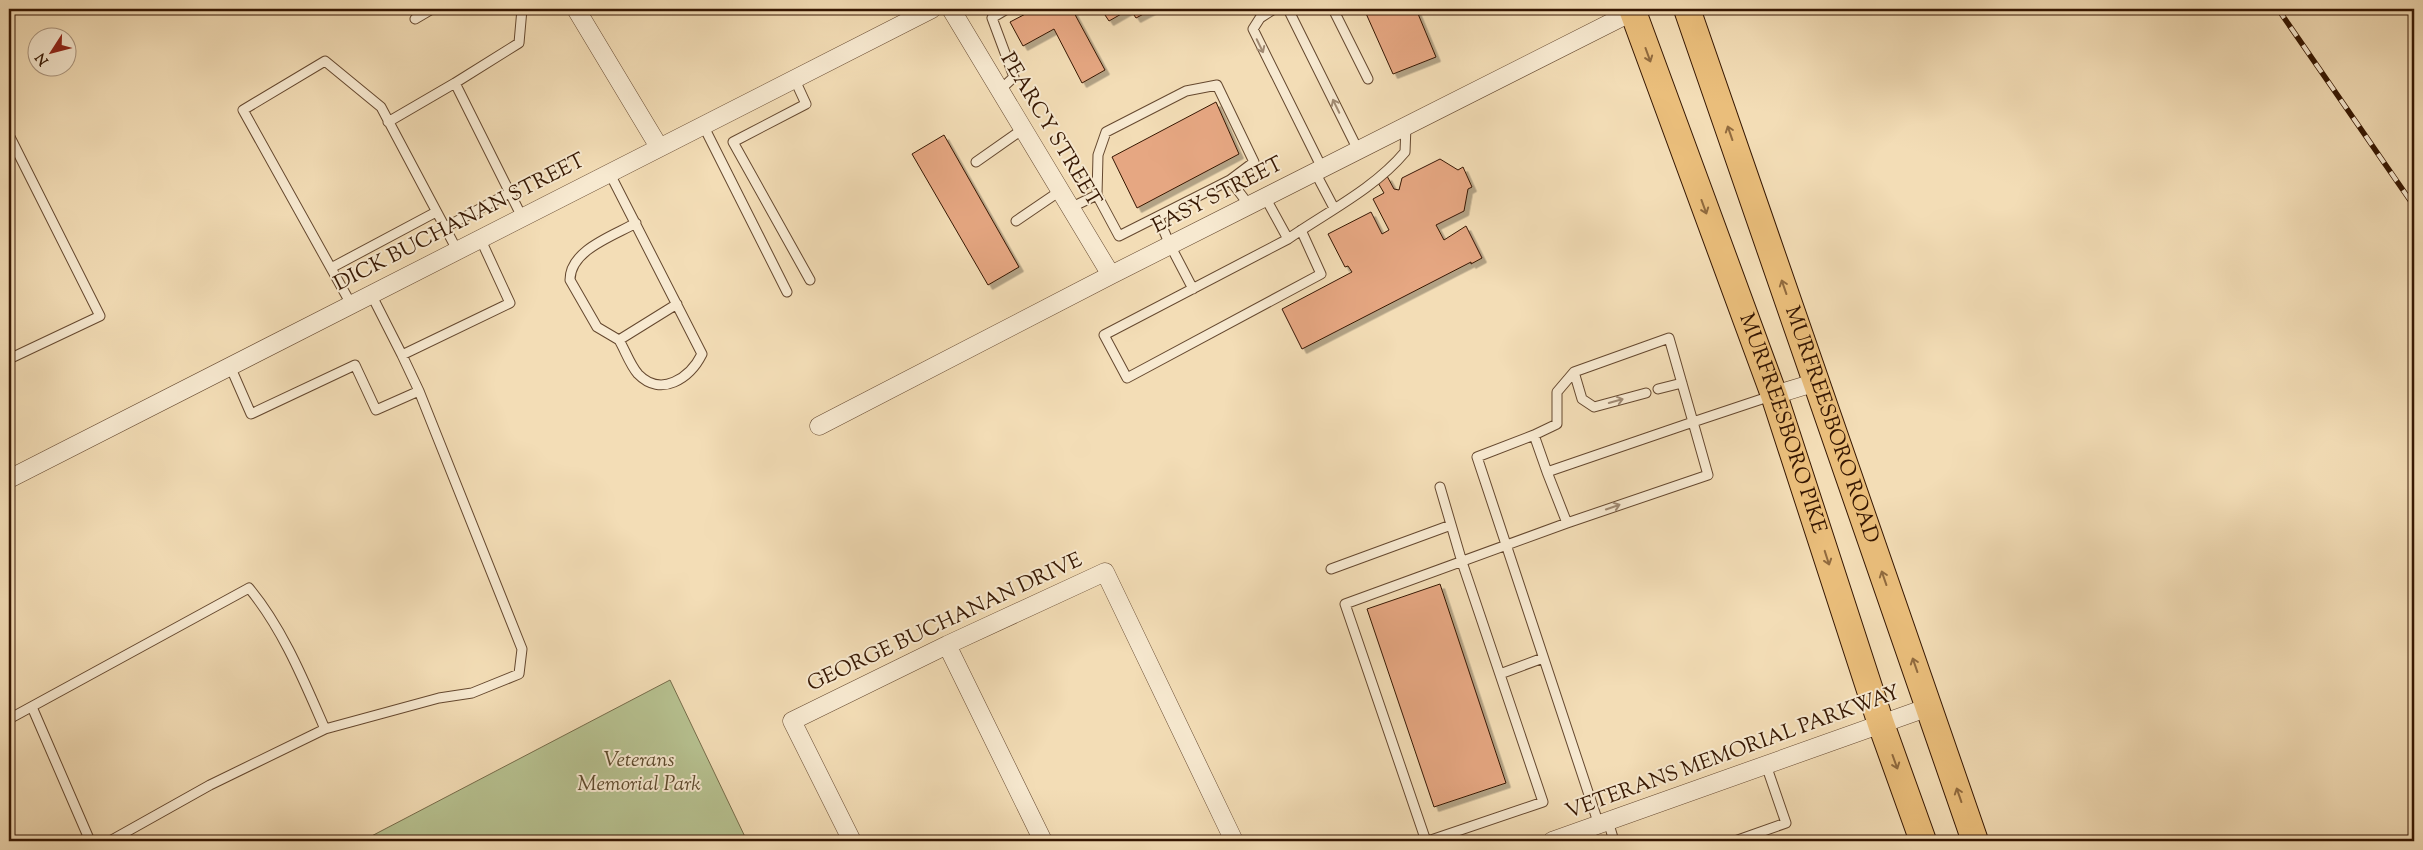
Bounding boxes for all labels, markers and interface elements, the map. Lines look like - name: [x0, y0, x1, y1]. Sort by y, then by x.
- north arrow: [28, 28, 78, 78]
- one-way arrow: [1255, 39, 1265, 54]
- one-way arrow: [1644, 46, 1653, 62]
- street label: PEARCY STREET: [992, 47, 1108, 213]
- text: N: [32, 48, 54, 69]
- one-way arrow: [1331, 99, 1341, 114]
- one-way arrow: [1725, 125, 1735, 141]
- street label: DICK BUCHANAN STREET: [329, 146, 591, 300]
- street label: EASY STREET: [1147, 150, 1289, 242]
- one-way arrow: [1700, 199, 1710, 214]
- one-way arrow: [1778, 279, 1788, 295]
- street label: MURFREESBORO ROAD: [1776, 302, 1886, 547]
- street label: MURFREESBORO PIKE: [1730, 309, 1833, 538]
- one-way arrow: [1608, 396, 1624, 405]
- one-way arrow: [1605, 502, 1621, 511]
- street label: GEORGE BUCHANAN DRIVE: [802, 546, 1088, 700]
- one-way arrow: [1823, 550, 1832, 565]
- one-way arrow: [1879, 570, 1888, 586]
- one-way arrow: [1909, 658, 1919, 674]
- street label: VETERANS MEMORIAL PARKWAY: [1561, 678, 1905, 828]
- park label: Veterans Memorial Park: [577, 746, 701, 800]
- one-way arrow: [1891, 754, 1900, 769]
- one-way arrow: [1954, 788, 1963, 803]

